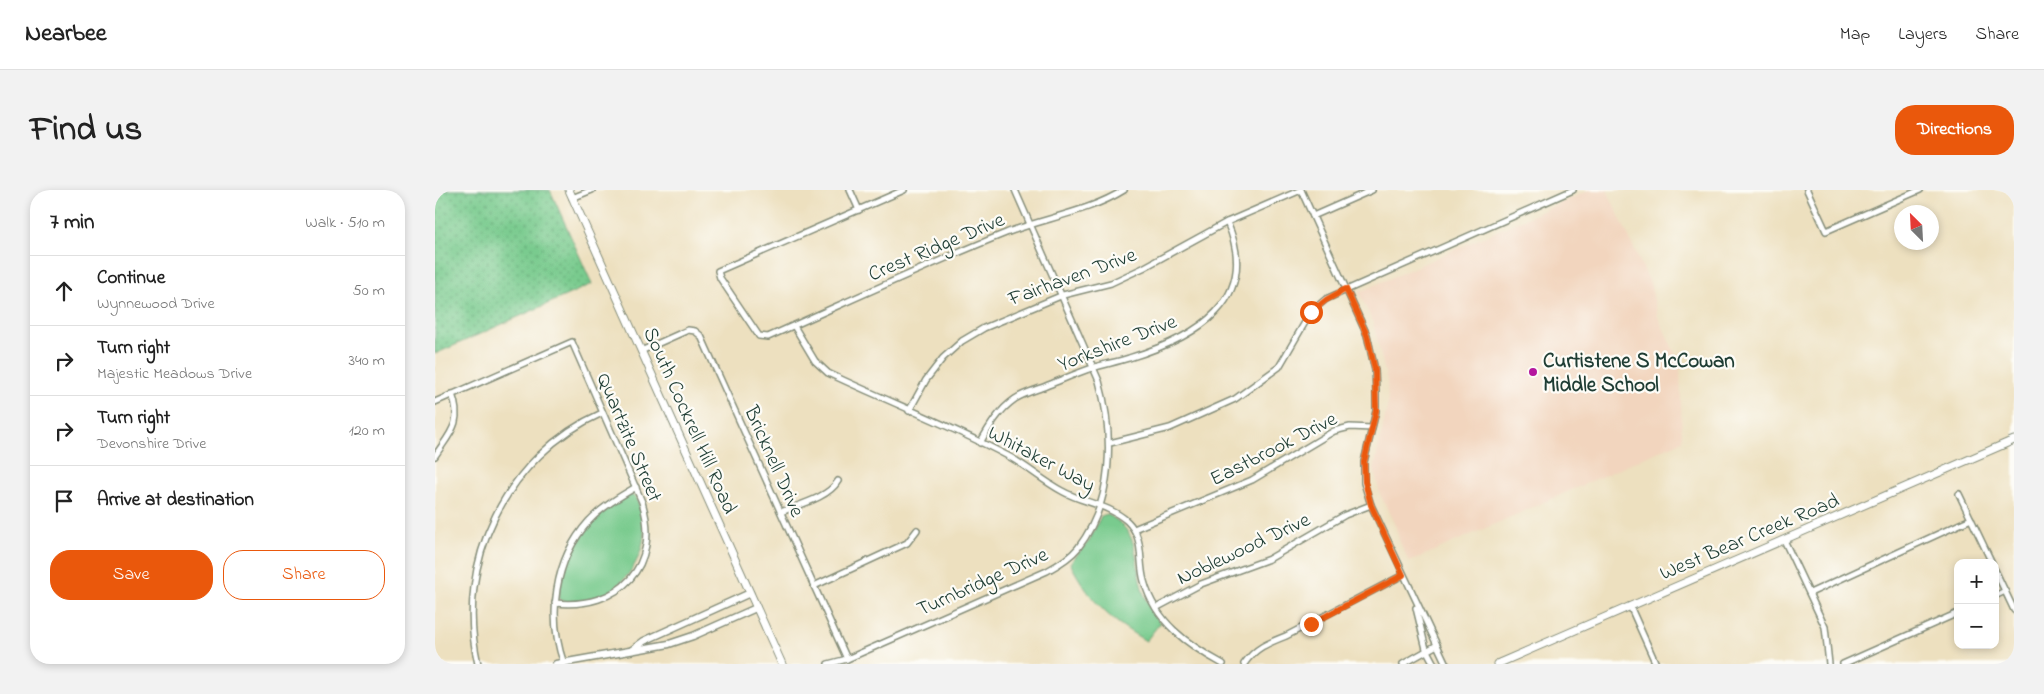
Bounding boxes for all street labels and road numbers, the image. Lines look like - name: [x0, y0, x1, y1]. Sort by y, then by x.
- street label: Crest Ridge Drive: [864, 205, 1011, 292]
- street label: Fairhaven Drive: [1004, 241, 1141, 315]
- street label: Yorkshire Drive: [1054, 307, 1182, 380]
- street label: South Cockrell Hill Road: [634, 323, 744, 519]
- street label: Quartzite Street: [587, 369, 669, 507]
- street label: Bricknell Drive: [735, 401, 811, 523]
- street label: Eastbrook Drive: [1205, 405, 1343, 495]
- street label: Whitaker Way: [981, 419, 1100, 502]
- street label: West Bear Creek Road: [1655, 486, 1844, 589]
- street label: Noblewood Drive: [1172, 506, 1316, 594]
- street label: Turnbridge Drive: [912, 540, 1055, 627]

